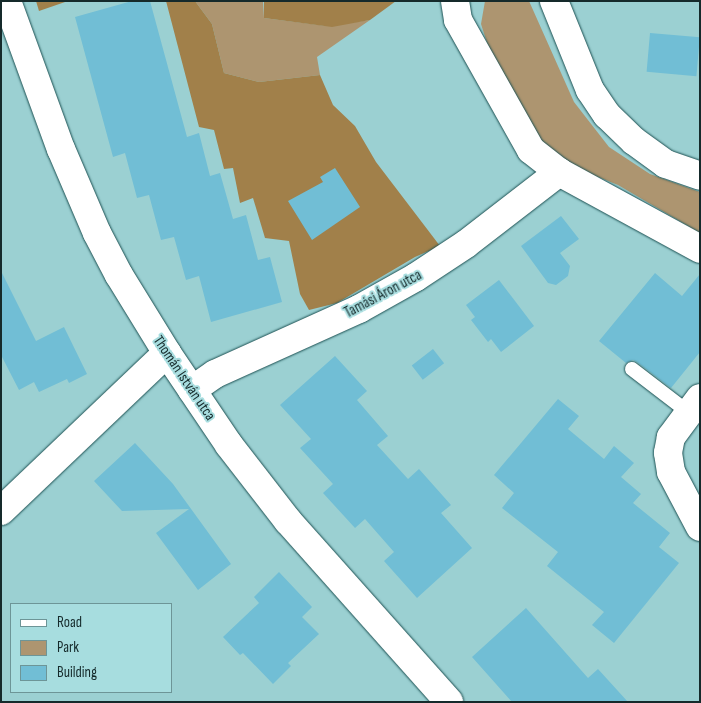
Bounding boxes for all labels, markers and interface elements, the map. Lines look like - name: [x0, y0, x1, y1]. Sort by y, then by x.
- street label: Tamási Áron utca: [341, 266, 425, 322]
- street label: Thomán István utca: [149, 332, 219, 424]
- legend: [10, 603, 172, 693]
- text: Road: [57, 613, 82, 632]
- text: Park: [57, 638, 79, 657]
- text: Building: [57, 663, 97, 682]

